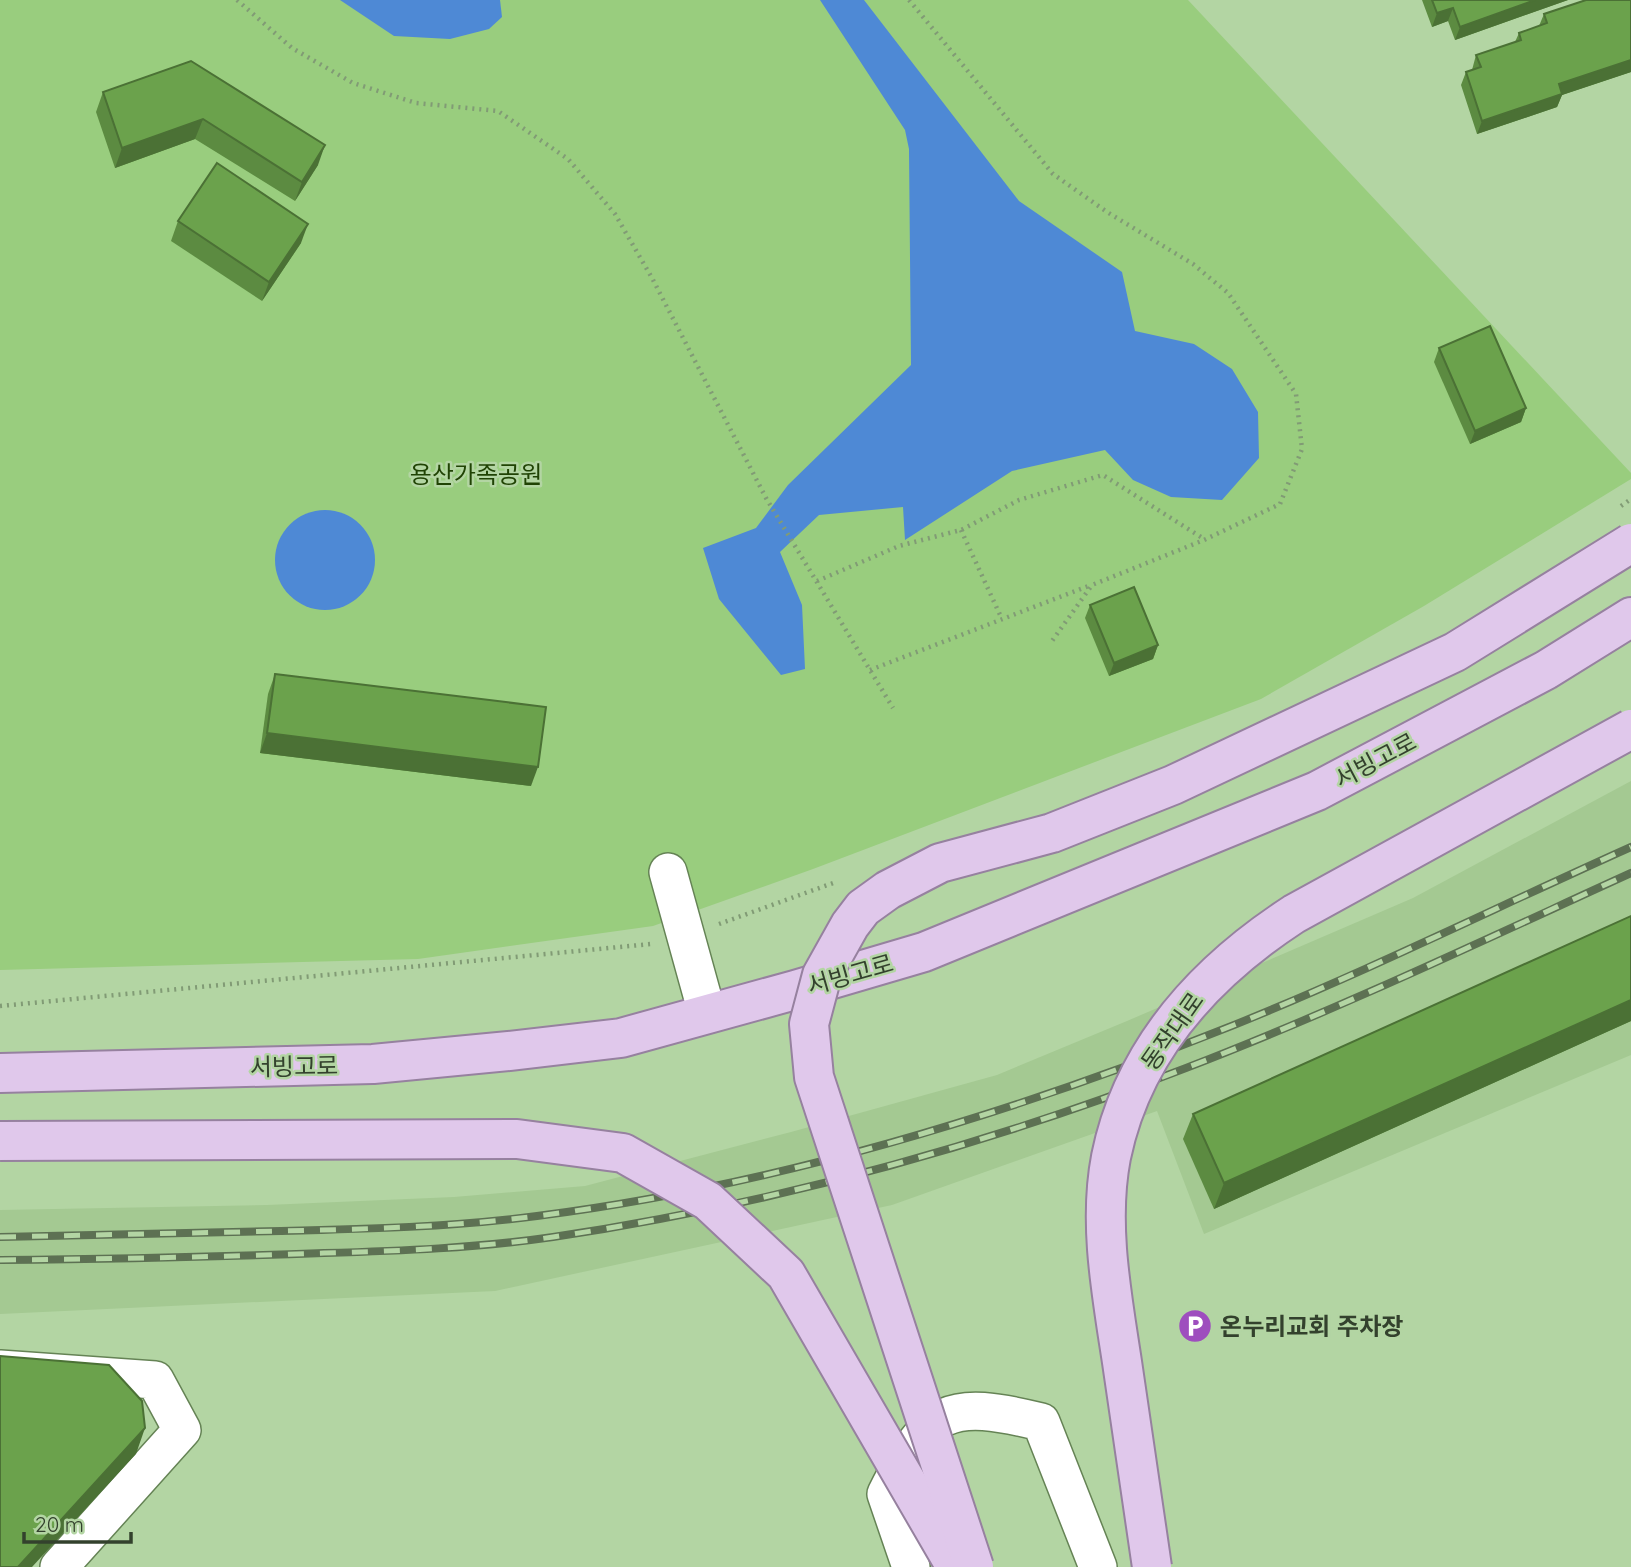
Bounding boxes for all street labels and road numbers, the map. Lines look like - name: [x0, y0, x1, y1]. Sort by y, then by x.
- street label: 서빙고로: [1329, 726, 1421, 794]
- street label: 서빙고로: [803, 947, 897, 1001]
- street label: 동작대로: [1134, 986, 1210, 1076]
- street label: 서빙고로: [250, 1050, 338, 1082]

